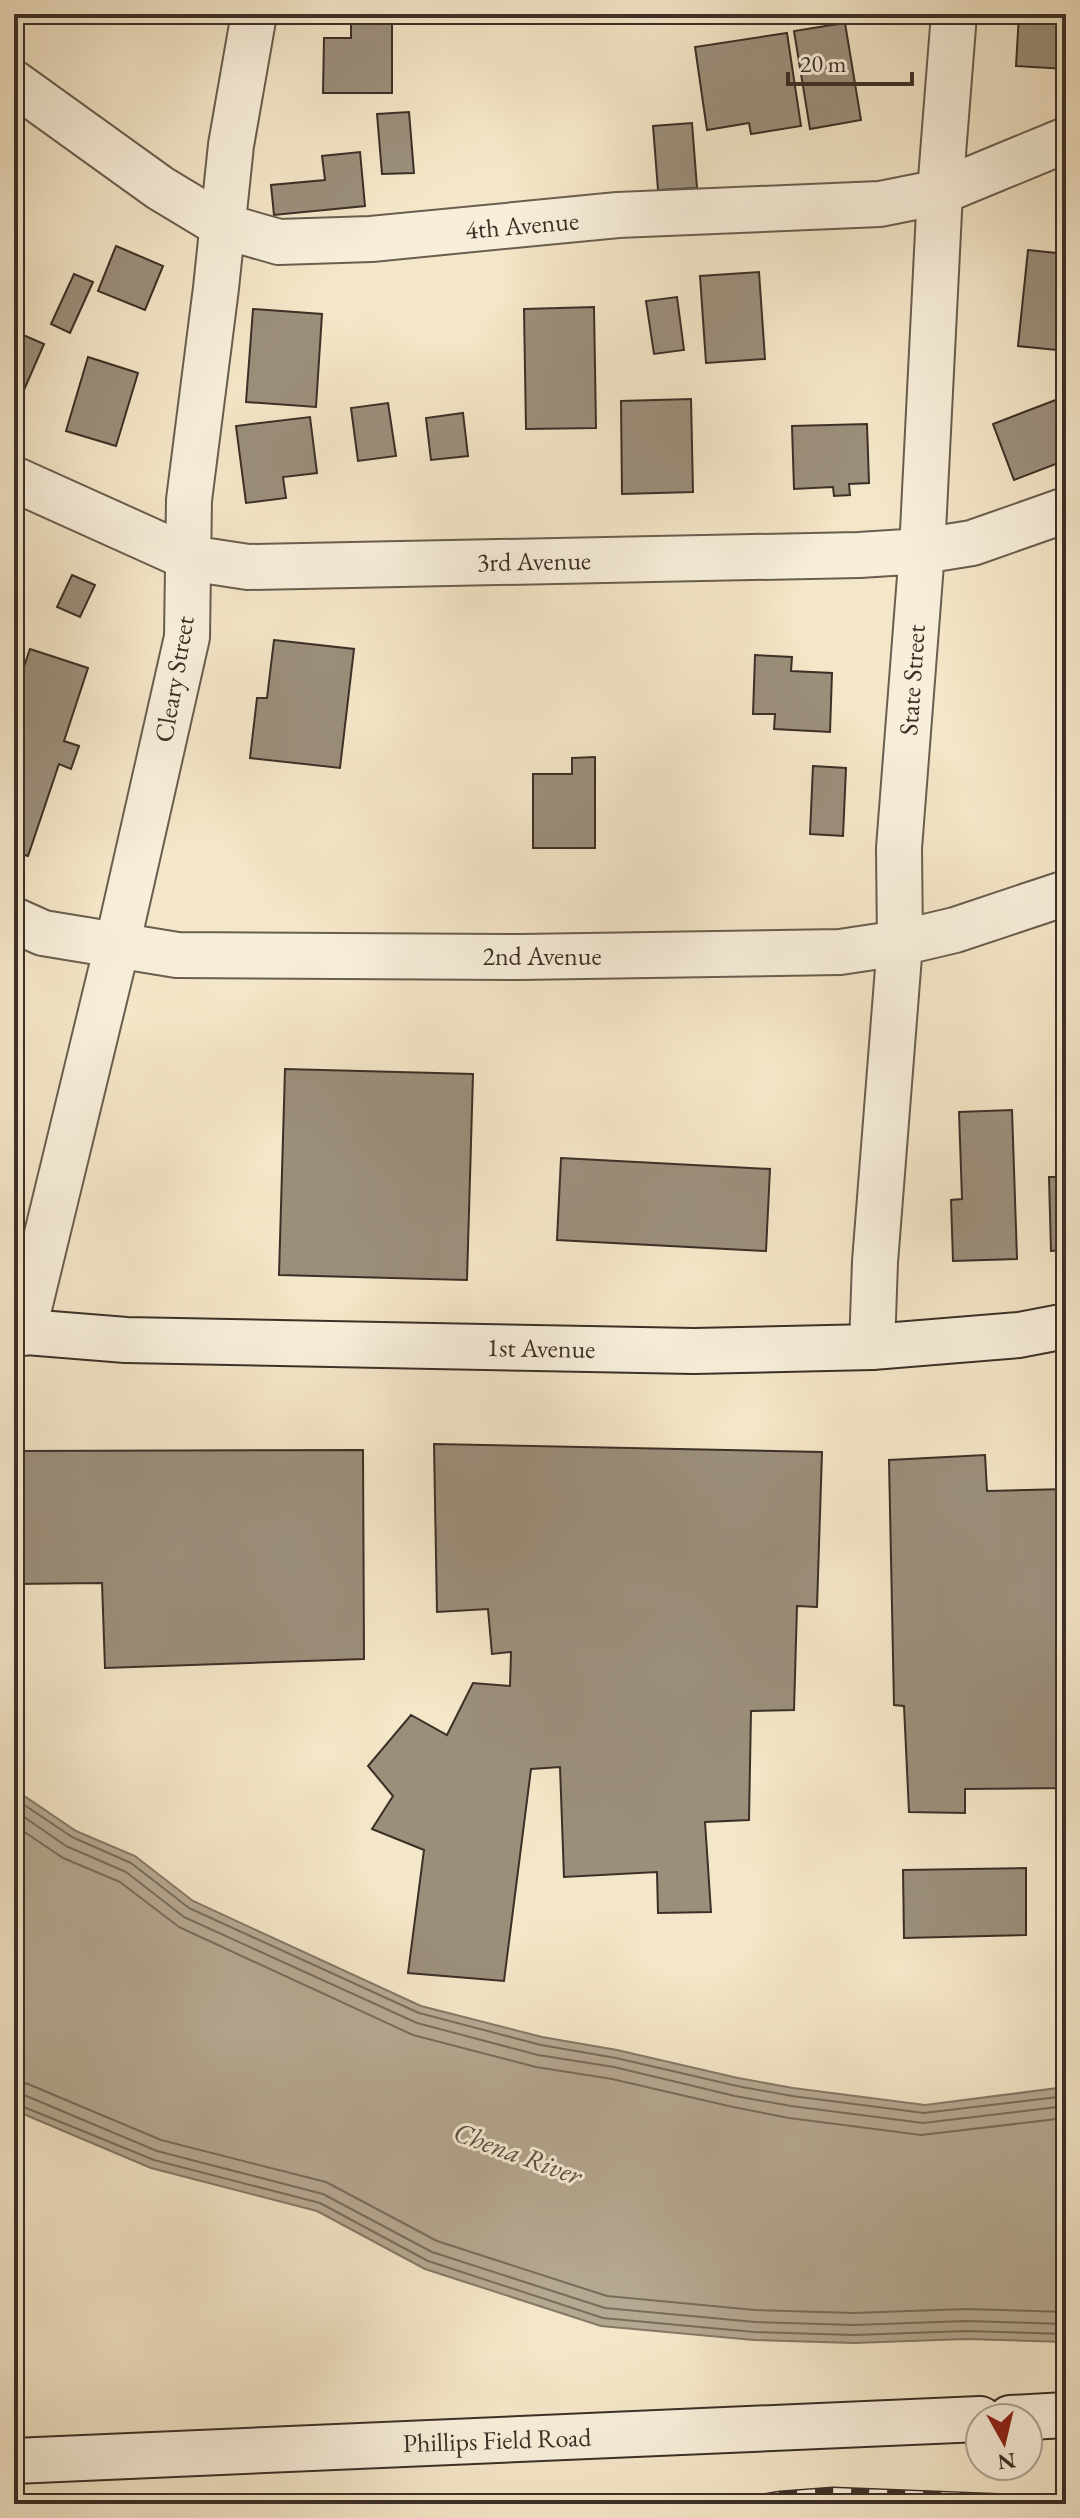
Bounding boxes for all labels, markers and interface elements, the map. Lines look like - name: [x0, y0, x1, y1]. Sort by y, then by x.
- scale bar: [788, 36, 912, 86]
- text: 20 m: [800, 48, 847, 79]
- street label: 4th Avenue: [464, 203, 580, 247]
- street label: 3rd Avenue: [477, 543, 591, 579]
- street label: Cleary Street: [146, 613, 202, 745]
- street label: State Street: [891, 623, 933, 737]
- street label: 2nd Avenue: [482, 939, 602, 973]
- street label: 1st Avenue: [486, 1330, 596, 1366]
- water label: Chena River: [449, 2113, 588, 2193]
- north arrow: [964, 2402, 1044, 2482]
- street label: Phillips Field Road: [402, 2420, 593, 2460]
- text: N: [996, 2446, 1018, 2477]

